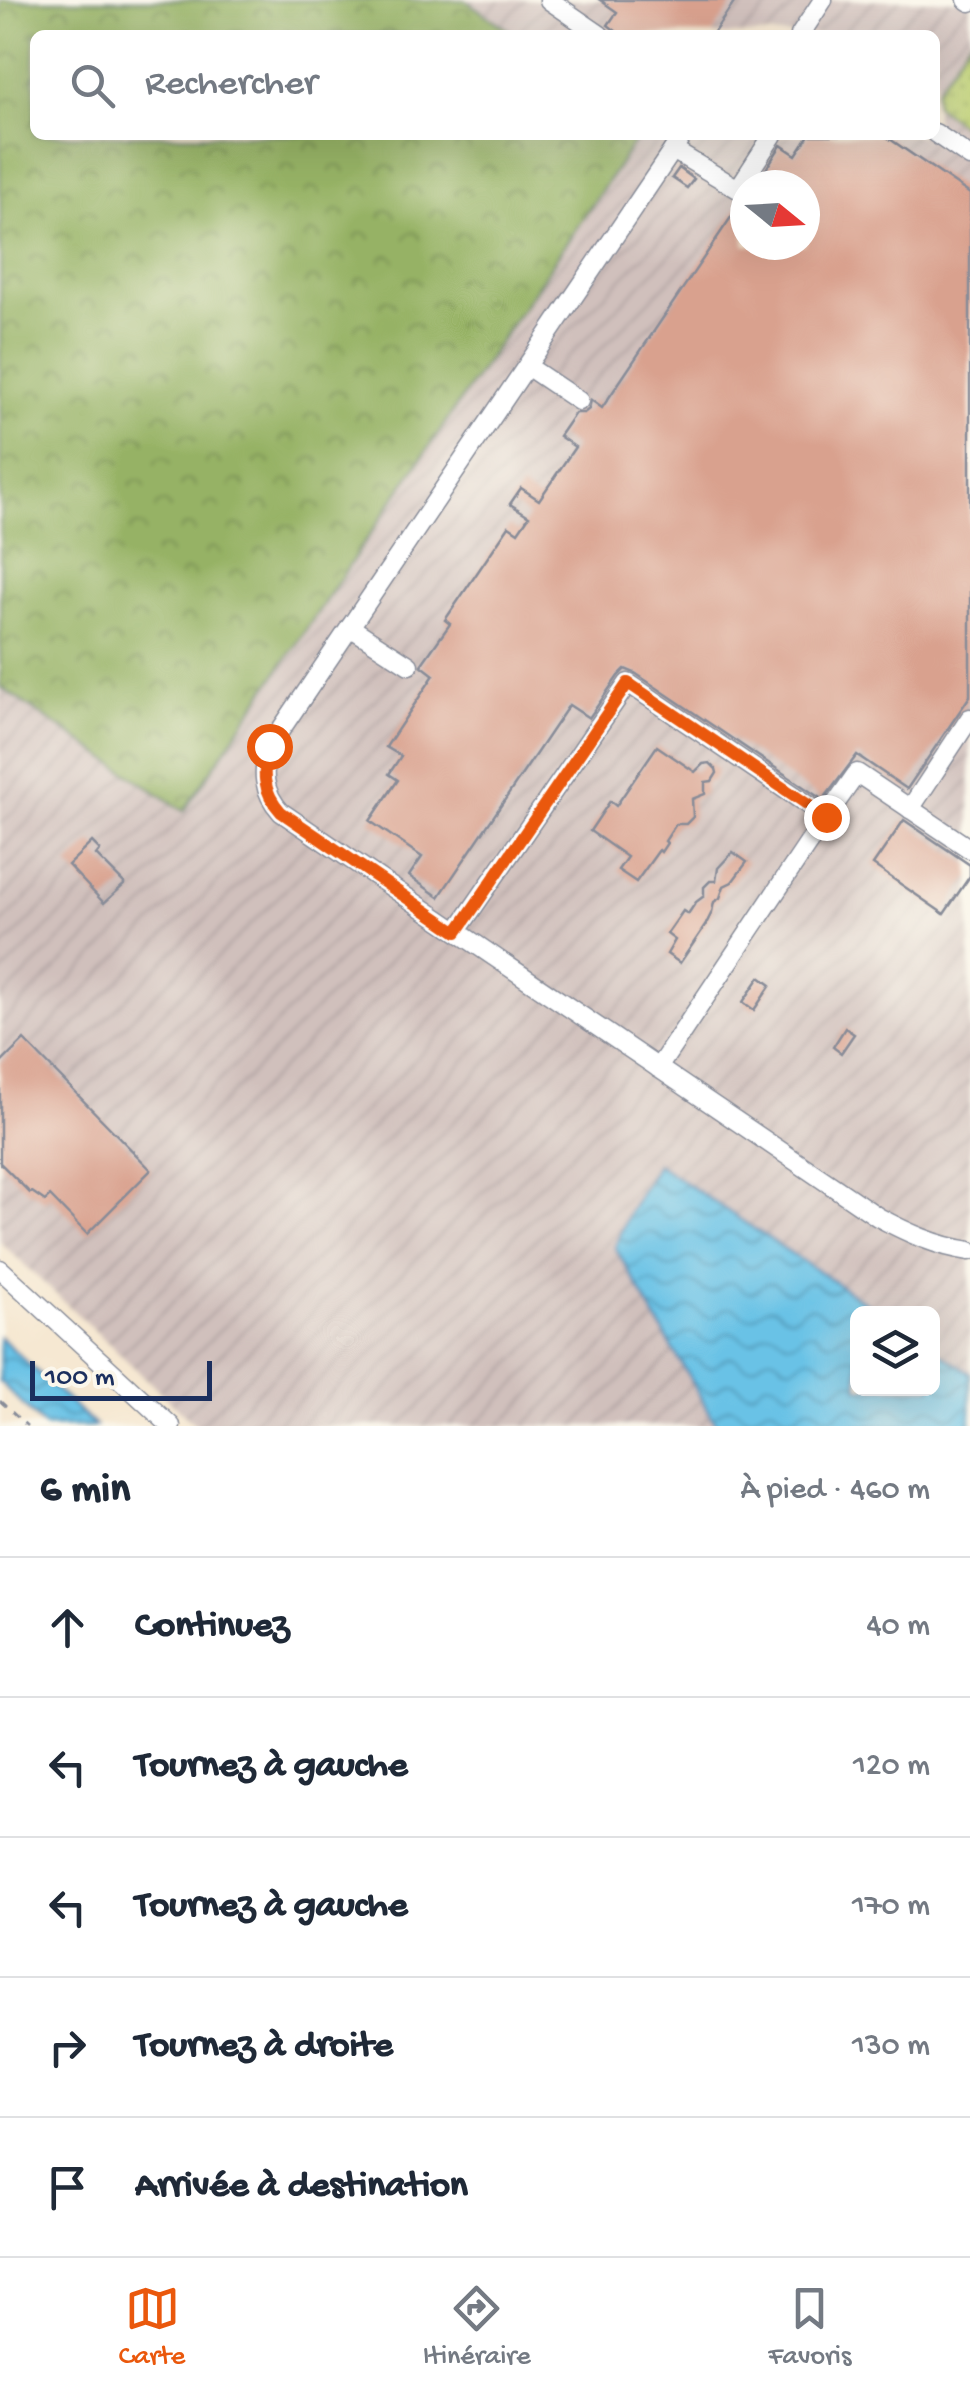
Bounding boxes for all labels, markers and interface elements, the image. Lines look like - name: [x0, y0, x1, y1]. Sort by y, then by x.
- search box: [30, 30, 940, 140]
- icon: search: [65, 58, 120, 113]
- text: Rechercher: [145, 63, 317, 107]
- north arrow: [730, 170, 820, 260]
- route start: [247, 724, 293, 770]
- route end: [804, 795, 850, 841]
- map controls: [850, 1306, 940, 1396]
- button: layers: [850, 1306, 940, 1396]
- scale bar: [30, 1356, 212, 1400]
- text: 100 m: [45, 1362, 115, 1395]
- text: 6 min: [40, 1467, 130, 1516]
- text: À pied · 460 m: [741, 1472, 930, 1510]
- icon: ahead: [40, 1600, 95, 1655]
- text: Continuez: [135, 1605, 289, 1649]
- text: 40 m: [866, 1608, 930, 1646]
- icon: left: [40, 1740, 95, 1795]
- text: Tournez à gauche: [135, 1745, 408, 1789]
- text: 120 m: [853, 1748, 930, 1786]
- icon: left: [40, 1880, 95, 1935]
- text: Tournez à gauche: [135, 1885, 408, 1929]
- text: 170 m: [852, 1888, 930, 1926]
- icon: right: [40, 2020, 95, 2075]
- text: Tournez à droite: [135, 2025, 393, 2069]
- text: 130 m: [852, 2028, 930, 2066]
- icon: arrive: [40, 2160, 95, 2215]
- text: Arrivée à destination: [135, 2165, 468, 2209]
- tab: Carte: [119, 2281, 185, 2374]
- tab: Itinéraire: [423, 2281, 531, 2374]
- tab: Favoris: [768, 2281, 851, 2374]

